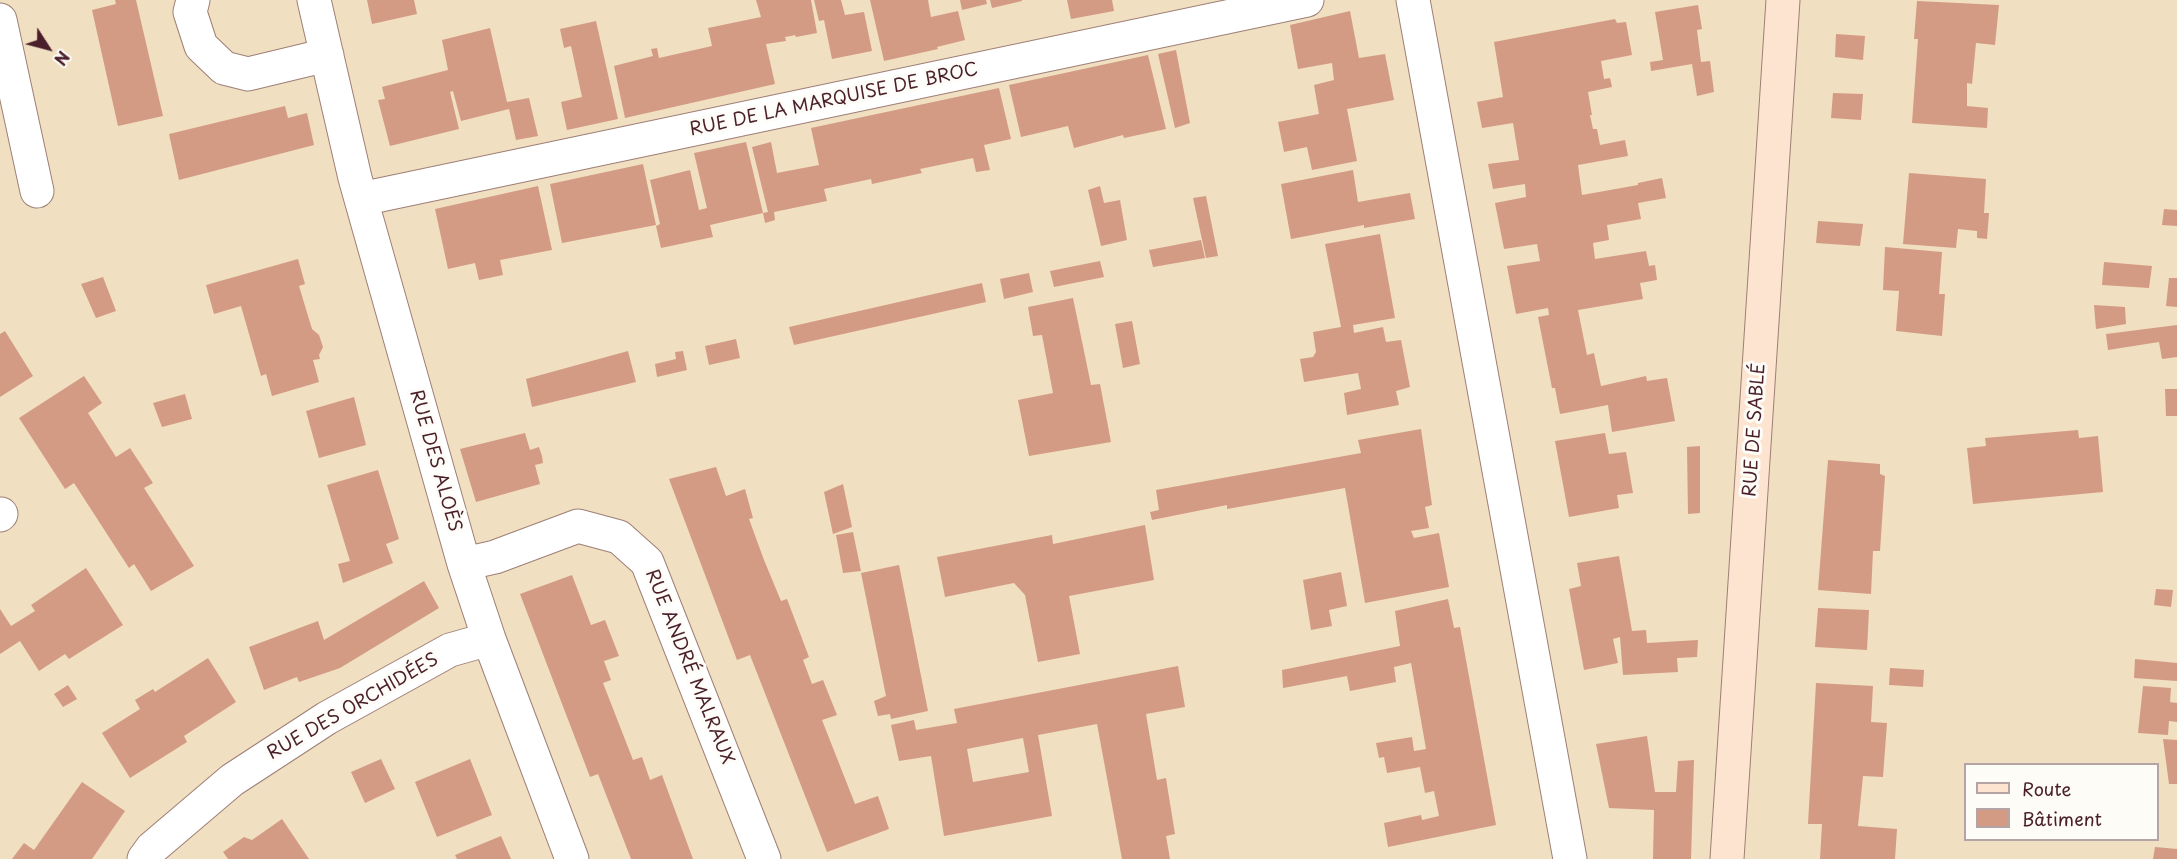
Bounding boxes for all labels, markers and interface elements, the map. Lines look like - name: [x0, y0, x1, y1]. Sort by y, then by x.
- north arrow: [18, 18, 78, 78]
- text: N: [49, 46, 76, 71]
- street label: RUE DE LA MARQUISE DE BROC: [688, 59, 980, 141]
- street label: RUE DE SABLÉ: [1740, 362, 1770, 498]
- street label: RUE DES ALOÈS: [404, 387, 466, 535]
- street label: RUE ANDRÉ MALRAUX: [640, 566, 738, 768]
- street label: RUE DES ORCHIDÉES: [264, 649, 442, 765]
- legend: [1964, 763, 2159, 841]
- text: Route: [2022, 775, 2071, 802]
- text: Bâtiment: [2022, 805, 2102, 832]

